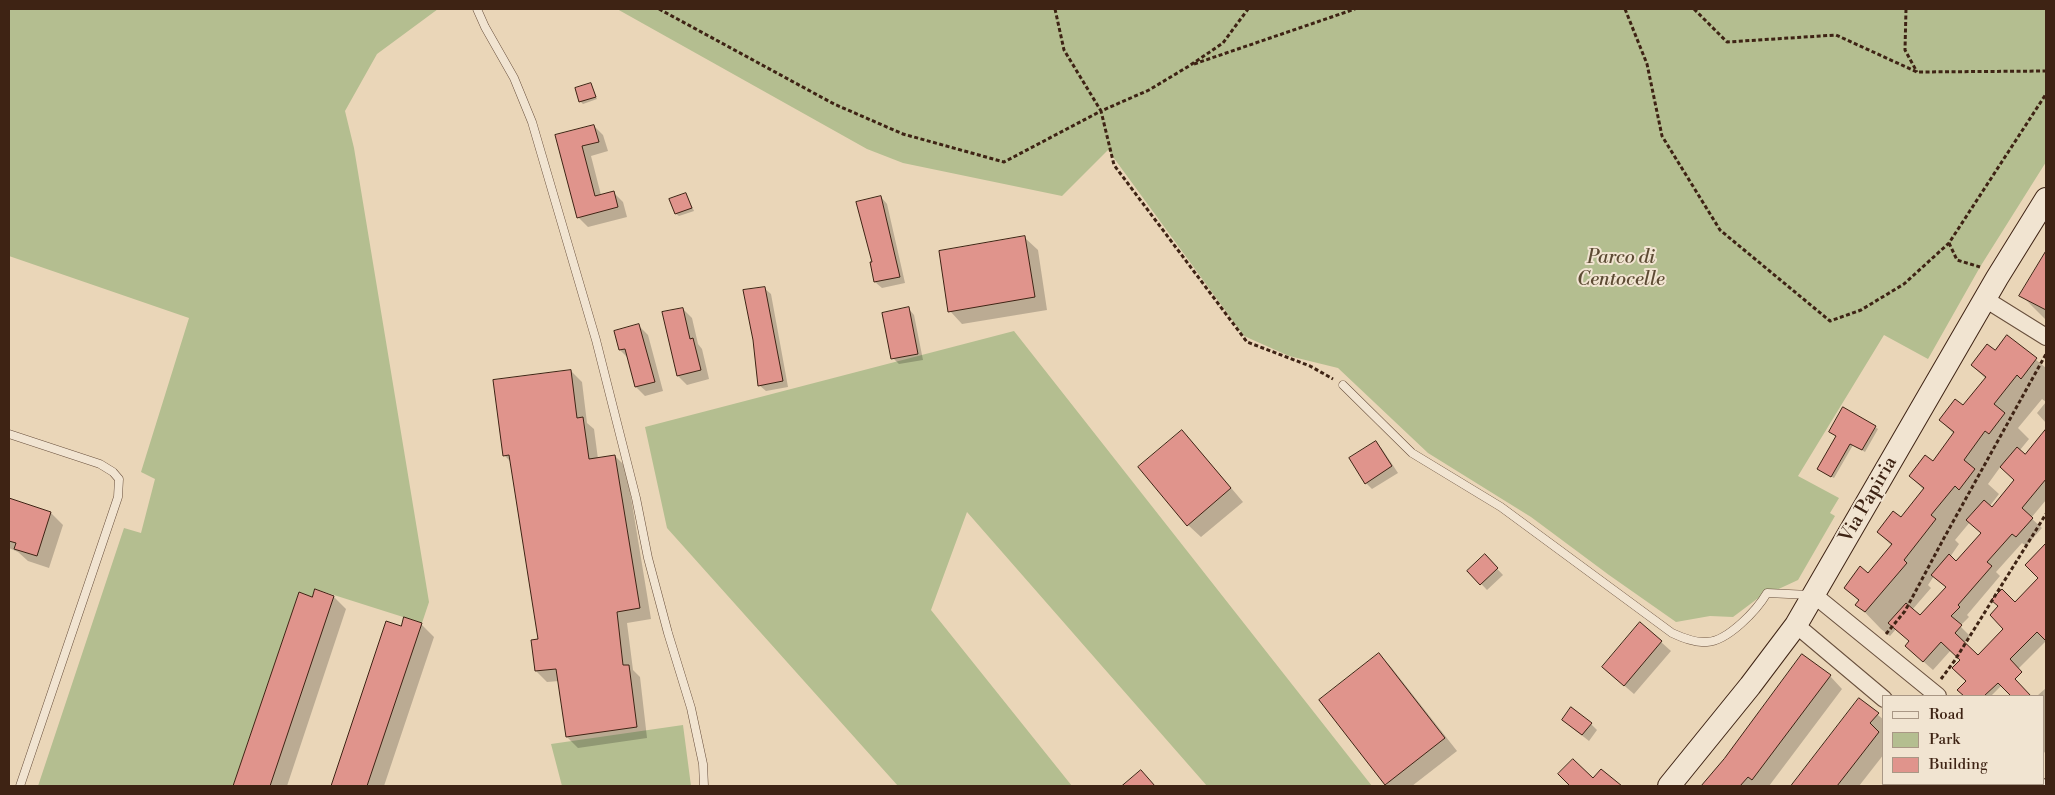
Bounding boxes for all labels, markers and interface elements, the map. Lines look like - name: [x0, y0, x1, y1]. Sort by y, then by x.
- park label: Parco di Centocelle: [1577, 247, 1665, 291]
- street label: Via Papiria: [1835, 453, 1903, 547]
- legend: [1882, 695, 2045, 785]
- text: Road: [1929, 705, 1964, 724]
- text: Park: [1929, 730, 1960, 749]
- text: Building: [1929, 755, 1988, 774]

